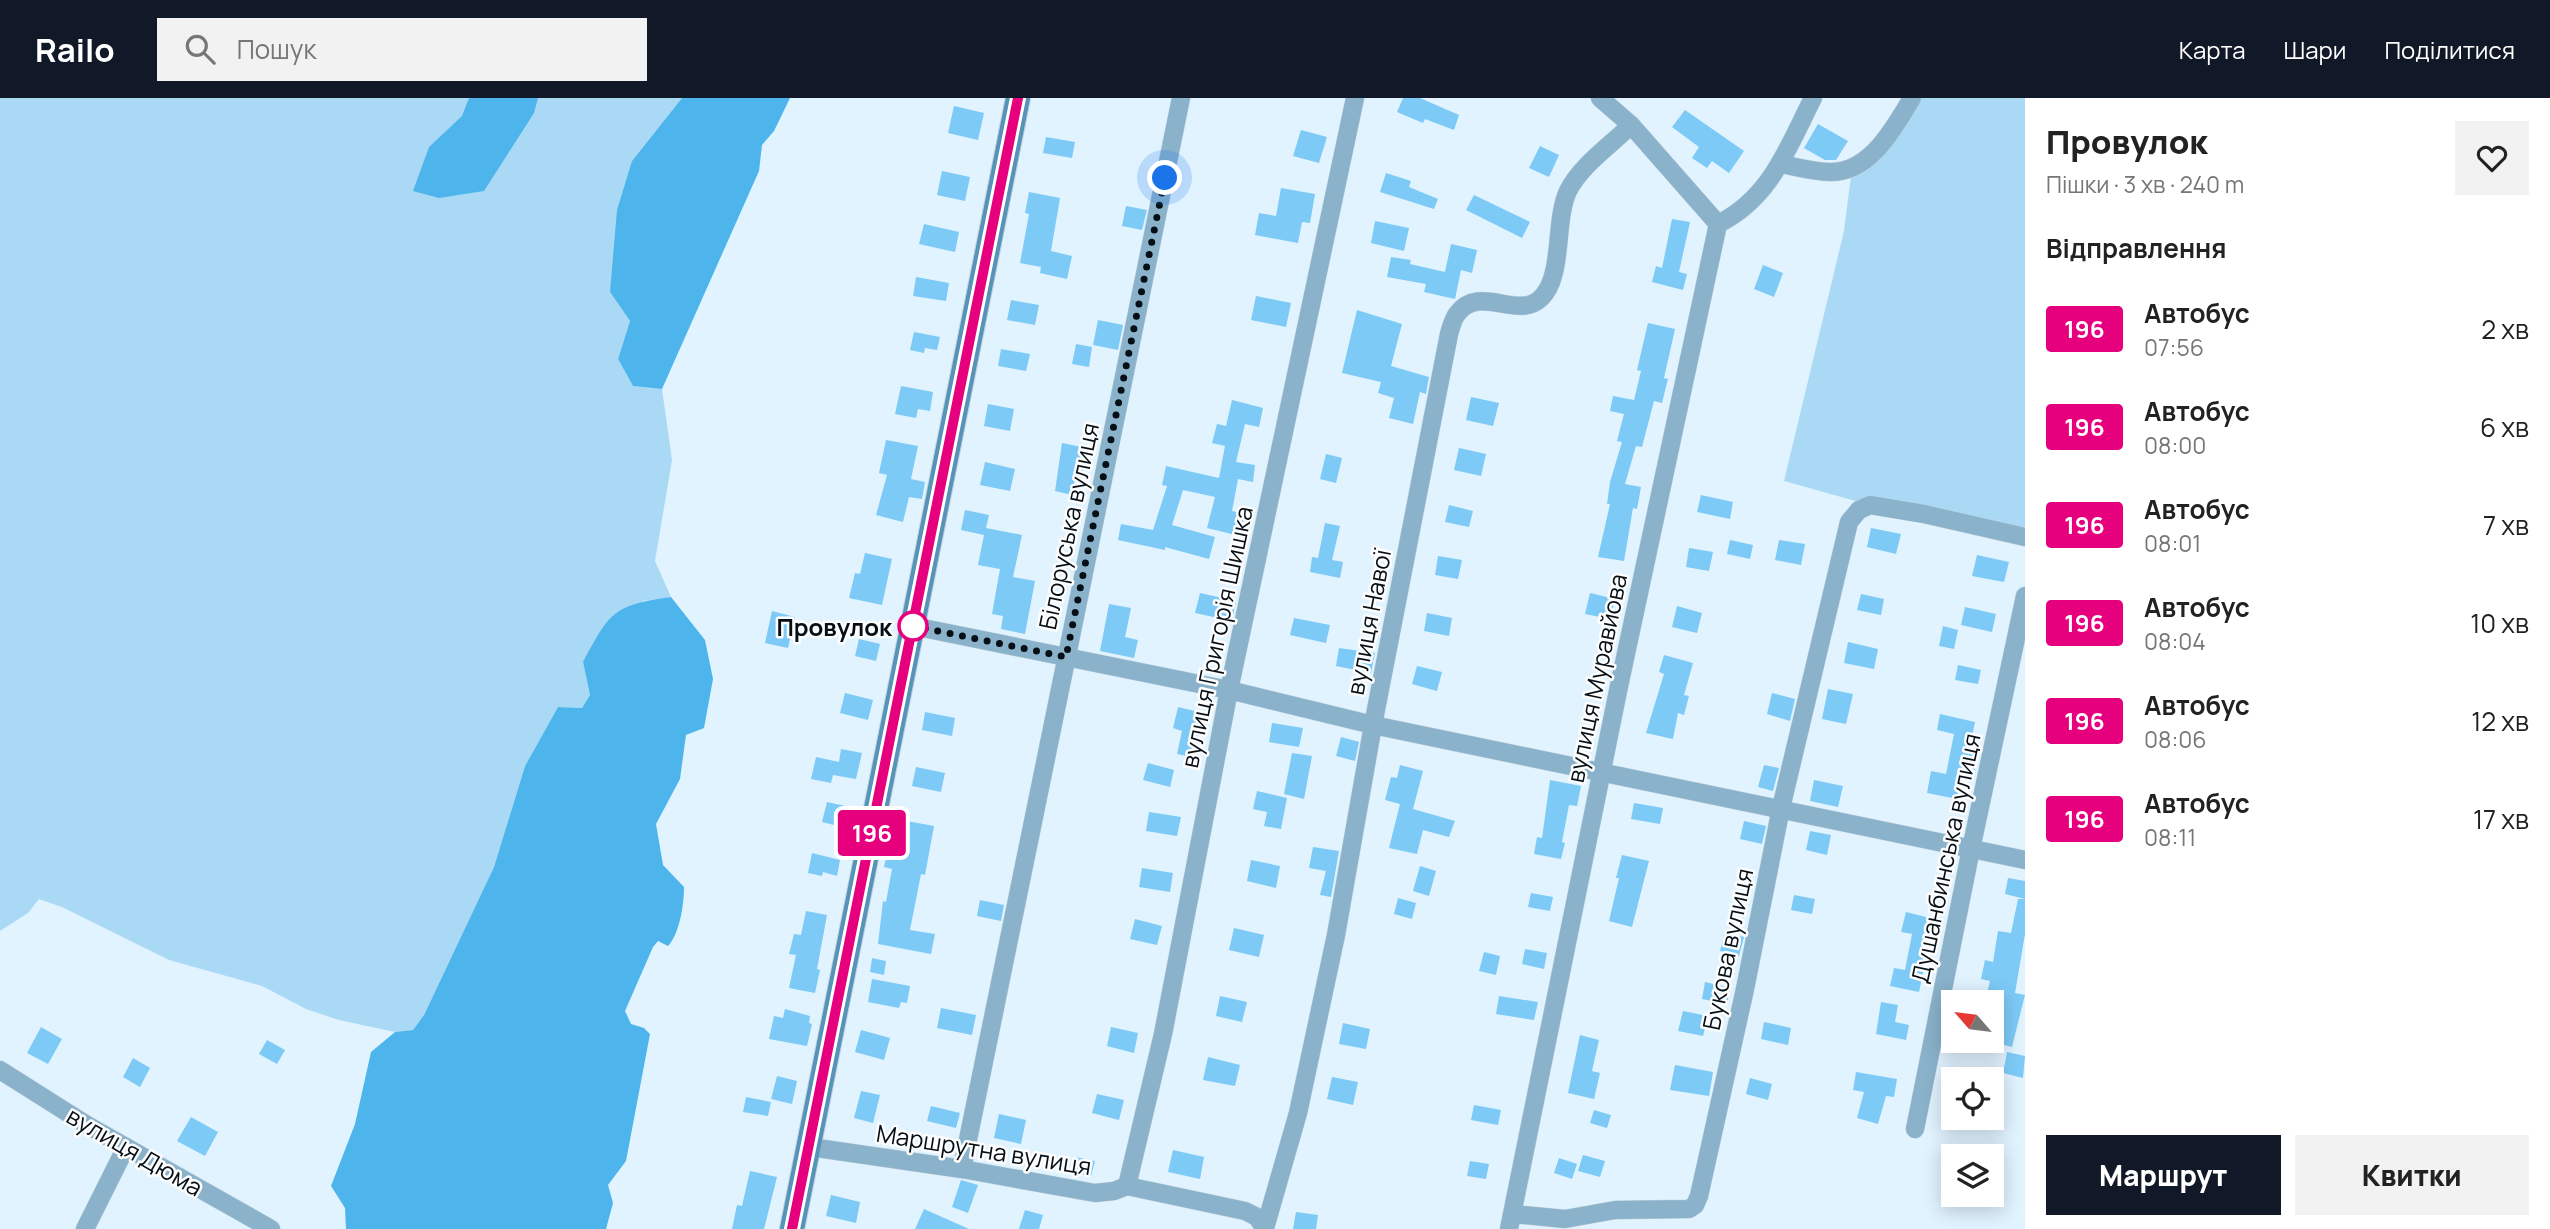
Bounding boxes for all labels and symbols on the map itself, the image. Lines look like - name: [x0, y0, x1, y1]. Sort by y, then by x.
- your location: [1147, 160, 1182, 195]
- street label: Білоруська вулиця: [1030, 419, 1106, 633]
- street label: вулиця Григорія Шишка: [1172, 503, 1260, 771]
- street label: вулиця Навої: [1338, 545, 1399, 698]
- street label: вулиця Муравйова: [1558, 571, 1634, 785]
- place label: Провулок: [776, 610, 893, 643]
- marker: Провулок: [898, 611, 928, 641]
- street label: Душанбинська вулиця: [1902, 730, 1988, 986]
- line badge: 196: [832, 810, 912, 856]
- street label: Букова вулиця: [1694, 865, 1760, 1033]
- north arrow: [1941, 990, 2004, 1054]
- street label: вулиця Дюма: [61, 1099, 209, 1203]
- street label: Маршрутна вулиця: [874, 1116, 1094, 1182]

